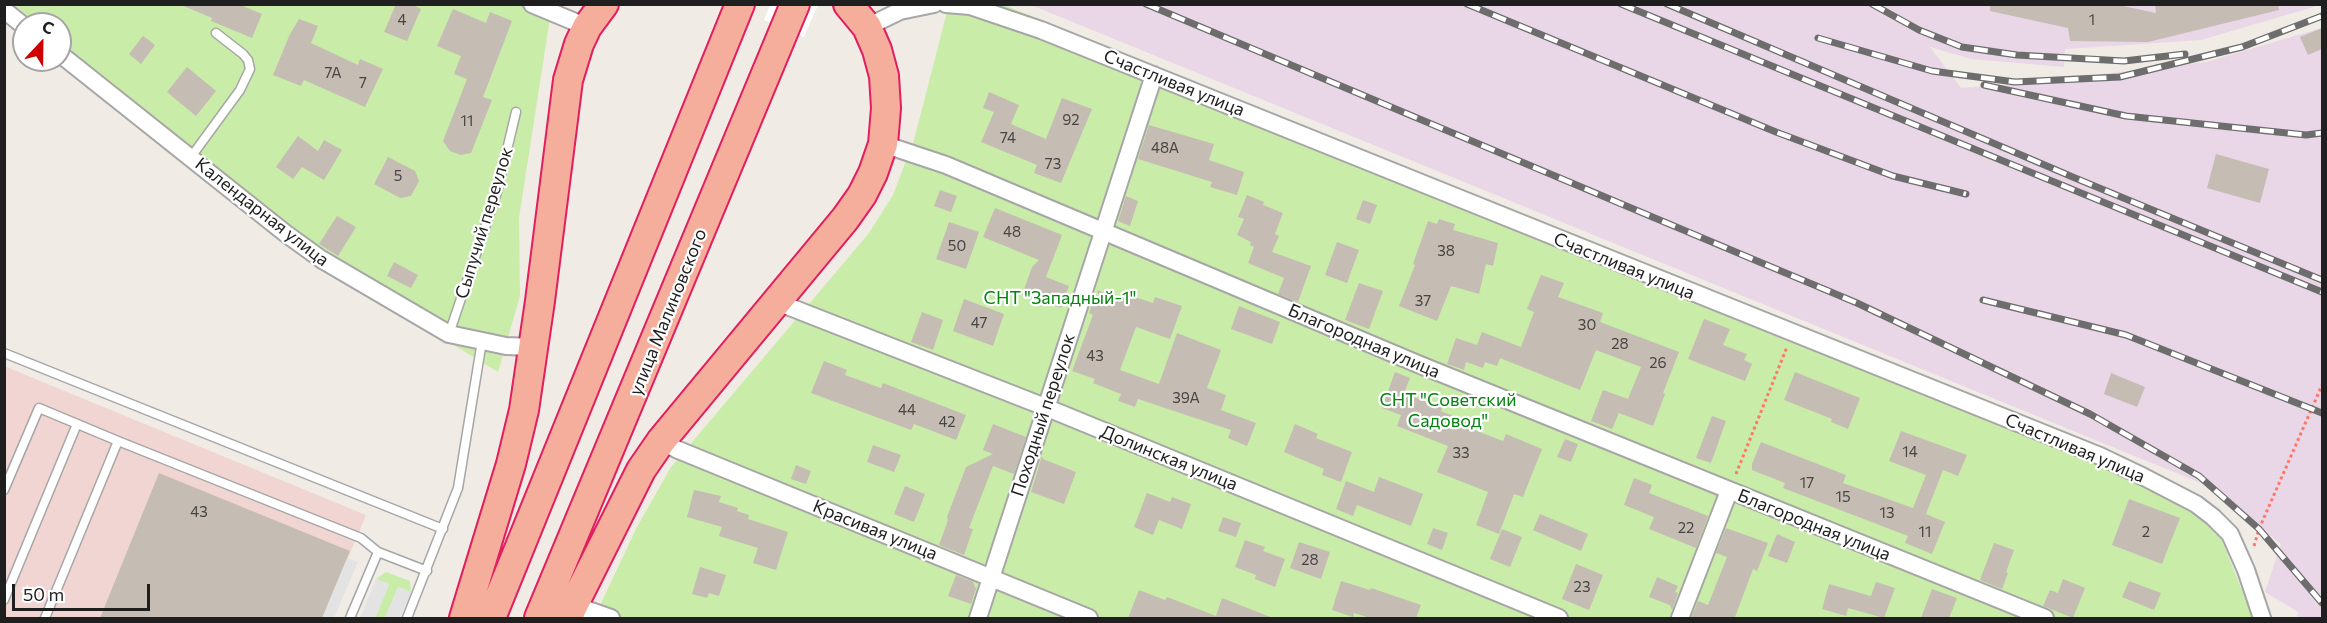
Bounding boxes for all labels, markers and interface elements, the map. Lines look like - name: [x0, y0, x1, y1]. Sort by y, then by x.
- house number: 4: [398, 11, 406, 29]
- house number: 1: [2089, 11, 2095, 29]
- north arrow: [12, 12, 72, 72]
- text: С: [40, 16, 57, 38]
- street label: Счастливая улица: [1100, 45, 1248, 121]
- house number: 7А: [324, 64, 342, 82]
- house number: 7: [359, 74, 367, 92]
- house number: 92: [1062, 111, 1080, 129]
- house number: 11: [461, 112, 473, 130]
- house number: 74: [1000, 129, 1016, 147]
- house number: 48А: [1151, 139, 1179, 157]
- street label: Сыпучий переулок: [451, 144, 517, 302]
- street label: Календарная улица: [191, 153, 333, 271]
- house number: 73: [1045, 155, 1061, 173]
- house number: 5: [394, 167, 402, 185]
- house number: 48: [1003, 223, 1021, 241]
- street label: улица Малиновского: [625, 226, 711, 398]
- street label: Счастливая улица: [1550, 228, 1698, 304]
- house number: 50: [948, 237, 966, 255]
- house number: 38: [1437, 242, 1455, 260]
- park label: СНТ "Западный-1": [984, 287, 1136, 309]
- house number: 37: [1415, 292, 1431, 310]
- street label: Благородная улица: [1285, 299, 1443, 383]
- house number: 47: [971, 314, 987, 332]
- house number: 30: [1578, 316, 1596, 334]
- street label: Походный переулок: [1006, 331, 1080, 499]
- house number: 28: [1611, 335, 1629, 353]
- house number: 43: [1086, 347, 1104, 365]
- house number: 26: [1649, 354, 1667, 372]
- house number: 39А: [1172, 389, 1200, 407]
- park label: СНТ "Советский Садовод": [1379, 389, 1517, 432]
- house number: 44: [898, 401, 916, 419]
- street label: Счастливая улица: [2002, 409, 2148, 487]
- house number: 42: [938, 413, 956, 431]
- street label: Долинская улица: [1097, 421, 1241, 495]
- house number: 14: [1902, 443, 1918, 461]
- house number: 33: [1452, 444, 1470, 462]
- house number: 17: [1800, 474, 1814, 492]
- street label: Благородная улица: [1734, 484, 1894, 566]
- house number: 15: [1835, 488, 1851, 506]
- street label: Красивая улица: [810, 495, 940, 565]
- house number: 43: [190, 503, 208, 521]
- house number: 13: [1880, 504, 1894, 522]
- house number: 22: [1678, 519, 1694, 537]
- house number: 11: [1919, 523, 1931, 541]
- house number: 2: [2142, 523, 2150, 541]
- house number: 28: [1301, 551, 1319, 569]
- scale bar: [15, 572, 153, 610]
- house number: 23: [1574, 578, 1590, 596]
- text: 50 m: [23, 583, 64, 605]

